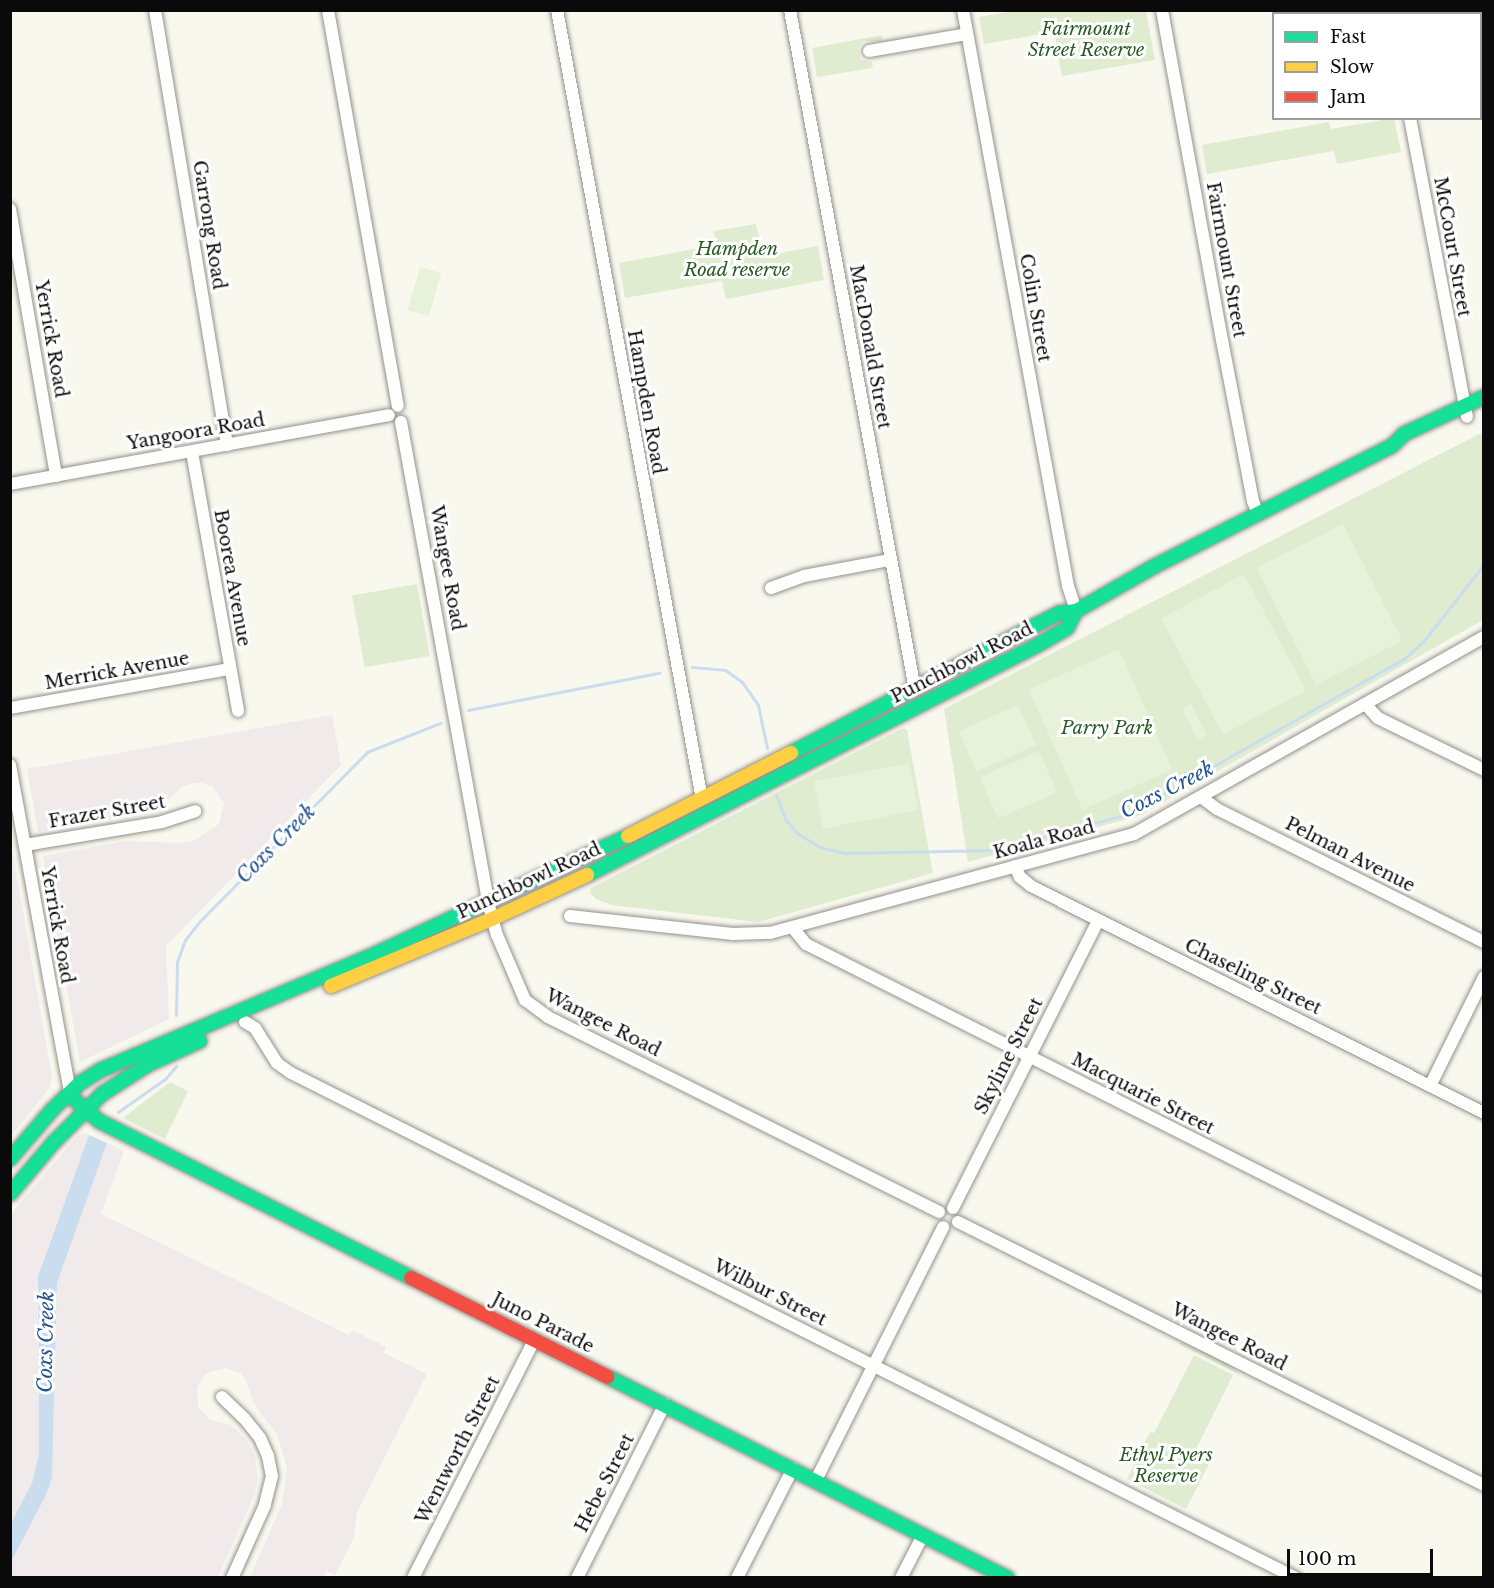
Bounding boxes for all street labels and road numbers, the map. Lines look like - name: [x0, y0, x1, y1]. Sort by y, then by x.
- street label: Garrong Road: [188, 159, 230, 291]
- street label: McCourt Street: [1429, 175, 1475, 319]
- street label: Fairmount Street: [1202, 180, 1250, 340]
- street label: Colin Street: [1015, 252, 1055, 364]
- street label: MacDonald Street: [845, 263, 895, 431]
- street label: Yerrick Road: [30, 279, 72, 399]
- street label: Hampden Road: [623, 328, 669, 476]
- street label: Yangoora Road: [125, 409, 267, 455]
- street label: Wangee Road: [425, 504, 469, 632]
- street label: Boorea Avenue: [209, 507, 255, 649]
- street label: Punchbowl Road: [888, 618, 1036, 708]
- street label: Merrick Avenue: [43, 648, 191, 694]
- street label: Frazer Street: [47, 791, 167, 833]
- street label: Pelman Avenue: [1281, 813, 1419, 897]
- street label: Koala Road: [991, 816, 1097, 864]
- street label: Punchbowl Road: [454, 838, 604, 924]
- street label: Yerrick Road: [36, 865, 78, 985]
- street label: Chaseling Street: [1181, 934, 1325, 1020]
- street label: Wangee Road: [542, 985, 664, 1061]
- street label: Skyline Street: [970, 994, 1048, 1118]
- street label: Macquarie Street: [1068, 1049, 1218, 1139]
- street label: Wilbur Street: [710, 1255, 830, 1331]
- street label: Juno Parade: [489, 1288, 597, 1358]
- street label: Wangee Road: [1168, 1299, 1290, 1375]
- street label: Wentworth Street: [411, 1372, 505, 1528]
- street label: Hebe Street: [571, 1430, 639, 1536]

